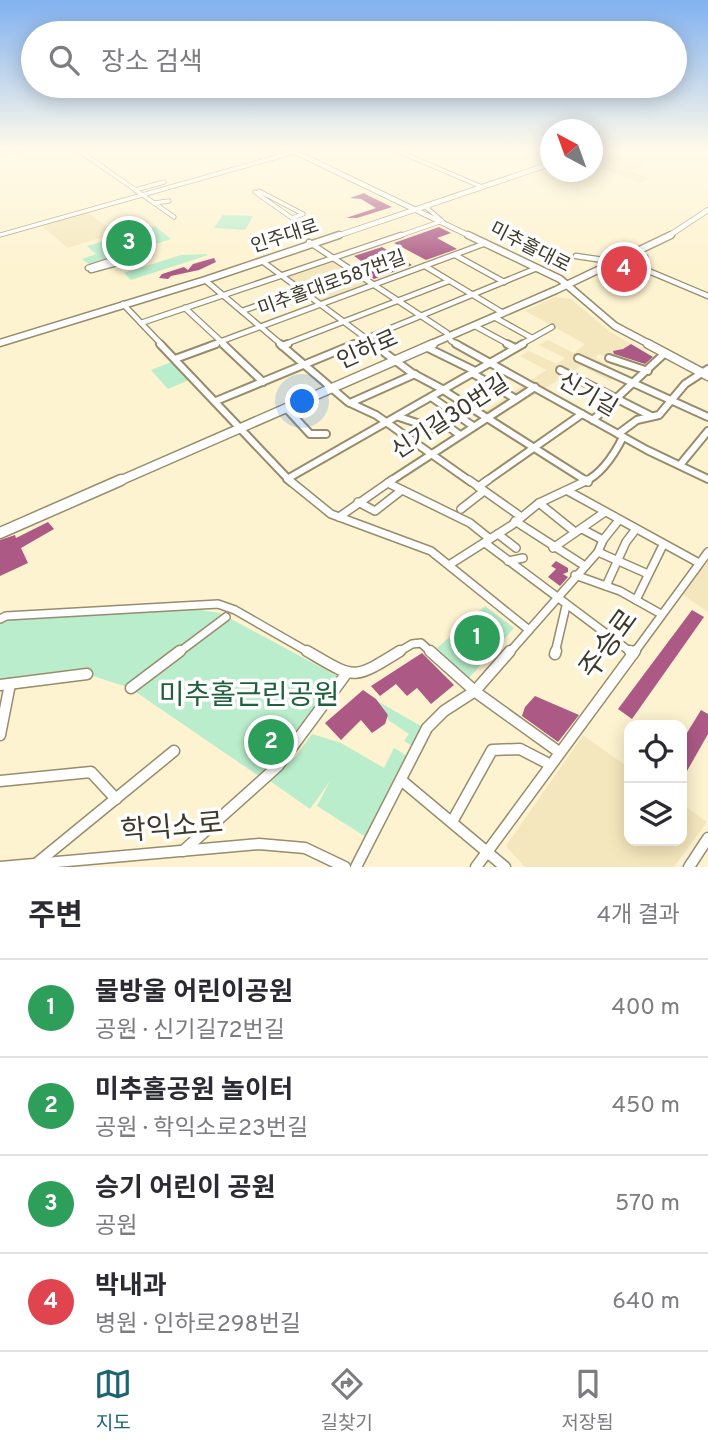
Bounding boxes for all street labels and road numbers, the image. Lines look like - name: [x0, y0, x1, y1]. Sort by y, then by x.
- street label: 인주대로: [248, 215, 322, 259]
- street label: 미추홀대로: [486, 217, 574, 279]
- street label: 미추홀대로587번길: [255, 246, 409, 322]
- street label: 인하로: [333, 325, 403, 377]
- street label: 신기길: [552, 368, 622, 424]
- street label: 신기길30번길: [387, 369, 515, 467]
- street label: 주승로: [573, 603, 647, 687]
- street label: 학익소로: [119, 807, 225, 851]

